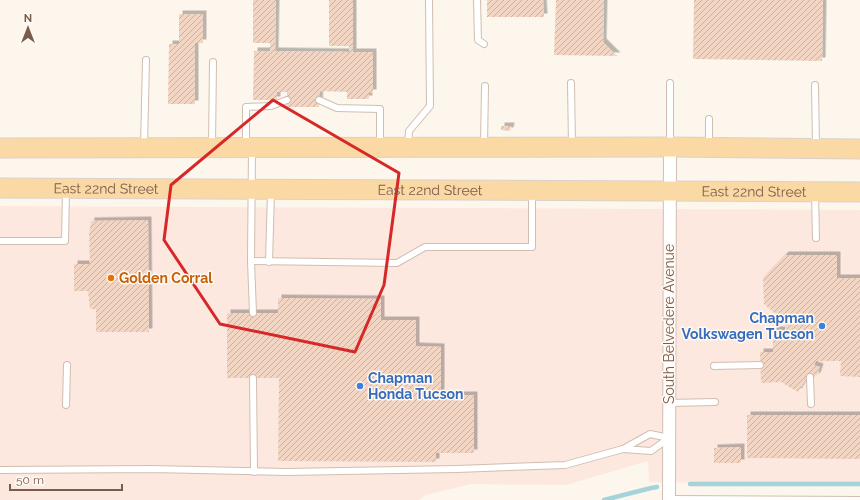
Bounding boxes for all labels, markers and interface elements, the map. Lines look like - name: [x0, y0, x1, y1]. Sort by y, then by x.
- north arrow: [8, 8, 48, 48]
- text: N: [24, 12, 32, 25]
- street label: East 22nd Street: [53, 180, 159, 197]
- street label: East 22nd Street: [377, 182, 483, 198]
- street label: East 22nd Street: [701, 183, 807, 200]
- street label: South Belvedere Avenue: [661, 244, 677, 404]
- place label: Golden Corral: [119, 270, 213, 286]
- marker: Golden Corral: [106, 273, 116, 283]
- place label: Chapman Volkswagen Tucson: [682, 310, 814, 342]
- marker: Chapman Volkswagen Tucson: [817, 321, 827, 331]
- place label: Chapman Honda Tucson: [368, 370, 464, 402]
- marker: Chapman Honda Tucson: [355, 381, 365, 391]
- scale bar: [10, 466, 122, 492]
- text: 50 m: [16, 473, 44, 487]

